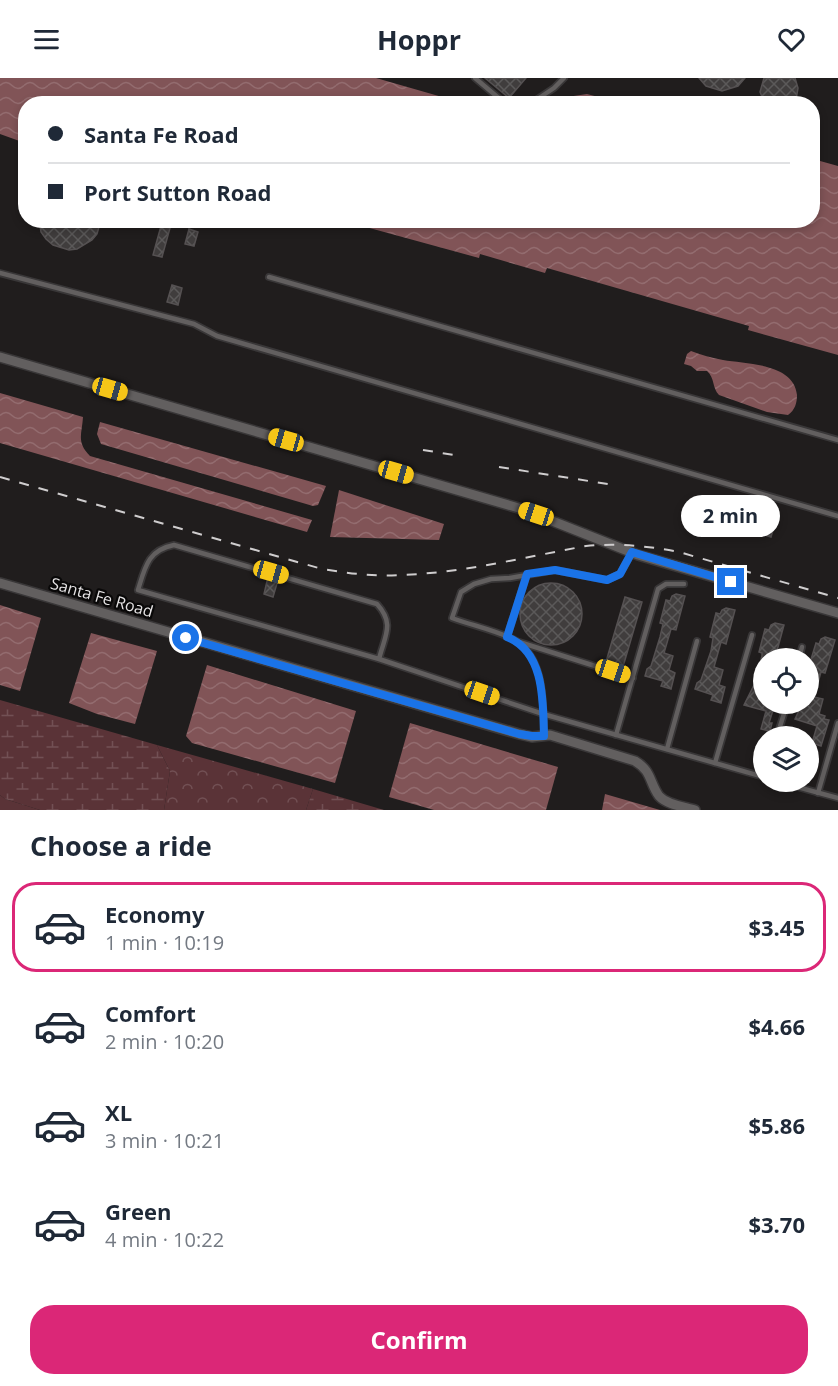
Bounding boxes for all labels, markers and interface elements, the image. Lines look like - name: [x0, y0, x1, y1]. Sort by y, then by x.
- text: Hoppr: [377, 21, 461, 58]
- icon: menu: [30, 23, 63, 56]
- icon: heart: [775, 23, 808, 56]
- text: Santa Fe Road: [84, 119, 239, 149]
- text: Port Sutton Road: [84, 177, 272, 207]
- car: [90, 375, 130, 403]
- car: [266, 426, 306, 454]
- car: [376, 458, 416, 486]
- callout: 2 min: [682, 495, 780, 537]
- car: [516, 500, 556, 528]
- text: 2 min: [703, 502, 758, 529]
- car: [251, 558, 291, 586]
- route end: [717, 568, 744, 595]
- street label: Santa Fe Road: [48, 572, 156, 622]
- route start: [172, 624, 199, 651]
- map controls: [753, 648, 819, 792]
- button: locate: [753, 648, 819, 714]
- car: [593, 657, 633, 685]
- car: [462, 679, 502, 707]
- button: layers: [753, 726, 819, 792]
- text: Choose a ride: [30, 827, 212, 864]
- text: Economy: [105, 899, 204, 929]
- icon: car: [33, 900, 87, 954]
- text: $3.45: [748, 912, 805, 942]
- text: 1 min · 10:19: [105, 929, 224, 956]
- text: Comfort: [105, 998, 196, 1028]
- icon: car: [33, 999, 87, 1053]
- text: $4.66: [748, 1011, 805, 1041]
- text: 2 min · 10:20: [105, 1028, 224, 1055]
- text: XL: [105, 1097, 132, 1127]
- icon: car: [33, 1098, 87, 1152]
- text: $5.86: [748, 1110, 805, 1140]
- text: 3 min · 10:21: [105, 1127, 224, 1154]
- text: Green: [105, 1196, 171, 1226]
- icon: car: [33, 1197, 87, 1251]
- text: $3.70: [748, 1209, 805, 1239]
- text: 4 min · 10:22: [105, 1226, 224, 1253]
- button: Confirm: [30, 1305, 808, 1374]

